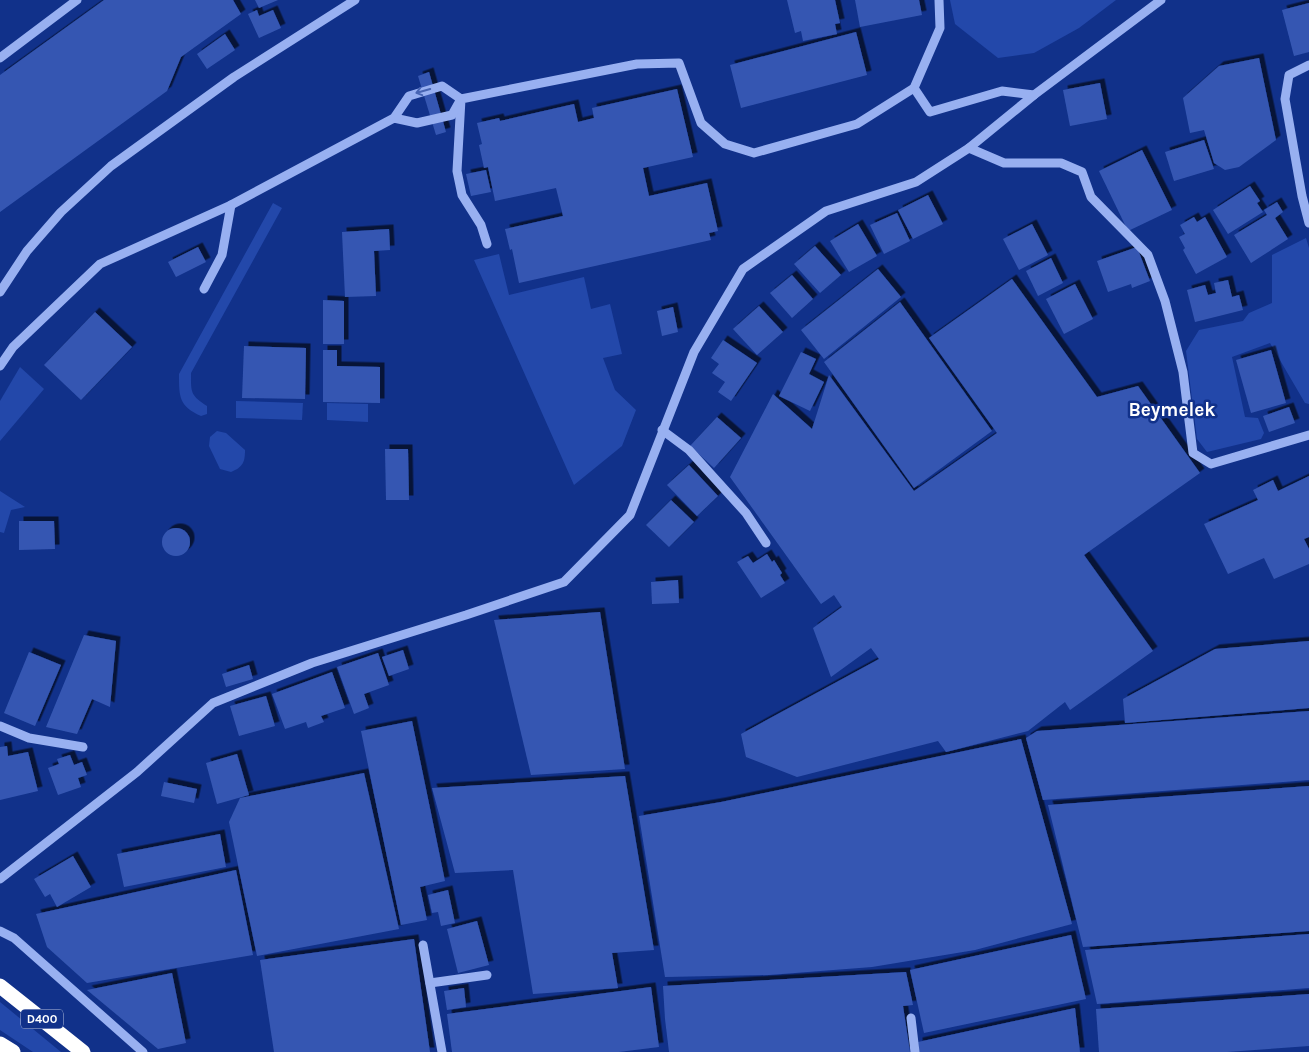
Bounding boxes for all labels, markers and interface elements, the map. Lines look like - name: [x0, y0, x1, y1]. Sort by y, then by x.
- one-way arrow: [416, 87, 432, 97]
- district label: Beymelek: [1128, 399, 1216, 421]
- road number: D400: [21, 1010, 63, 1028]

